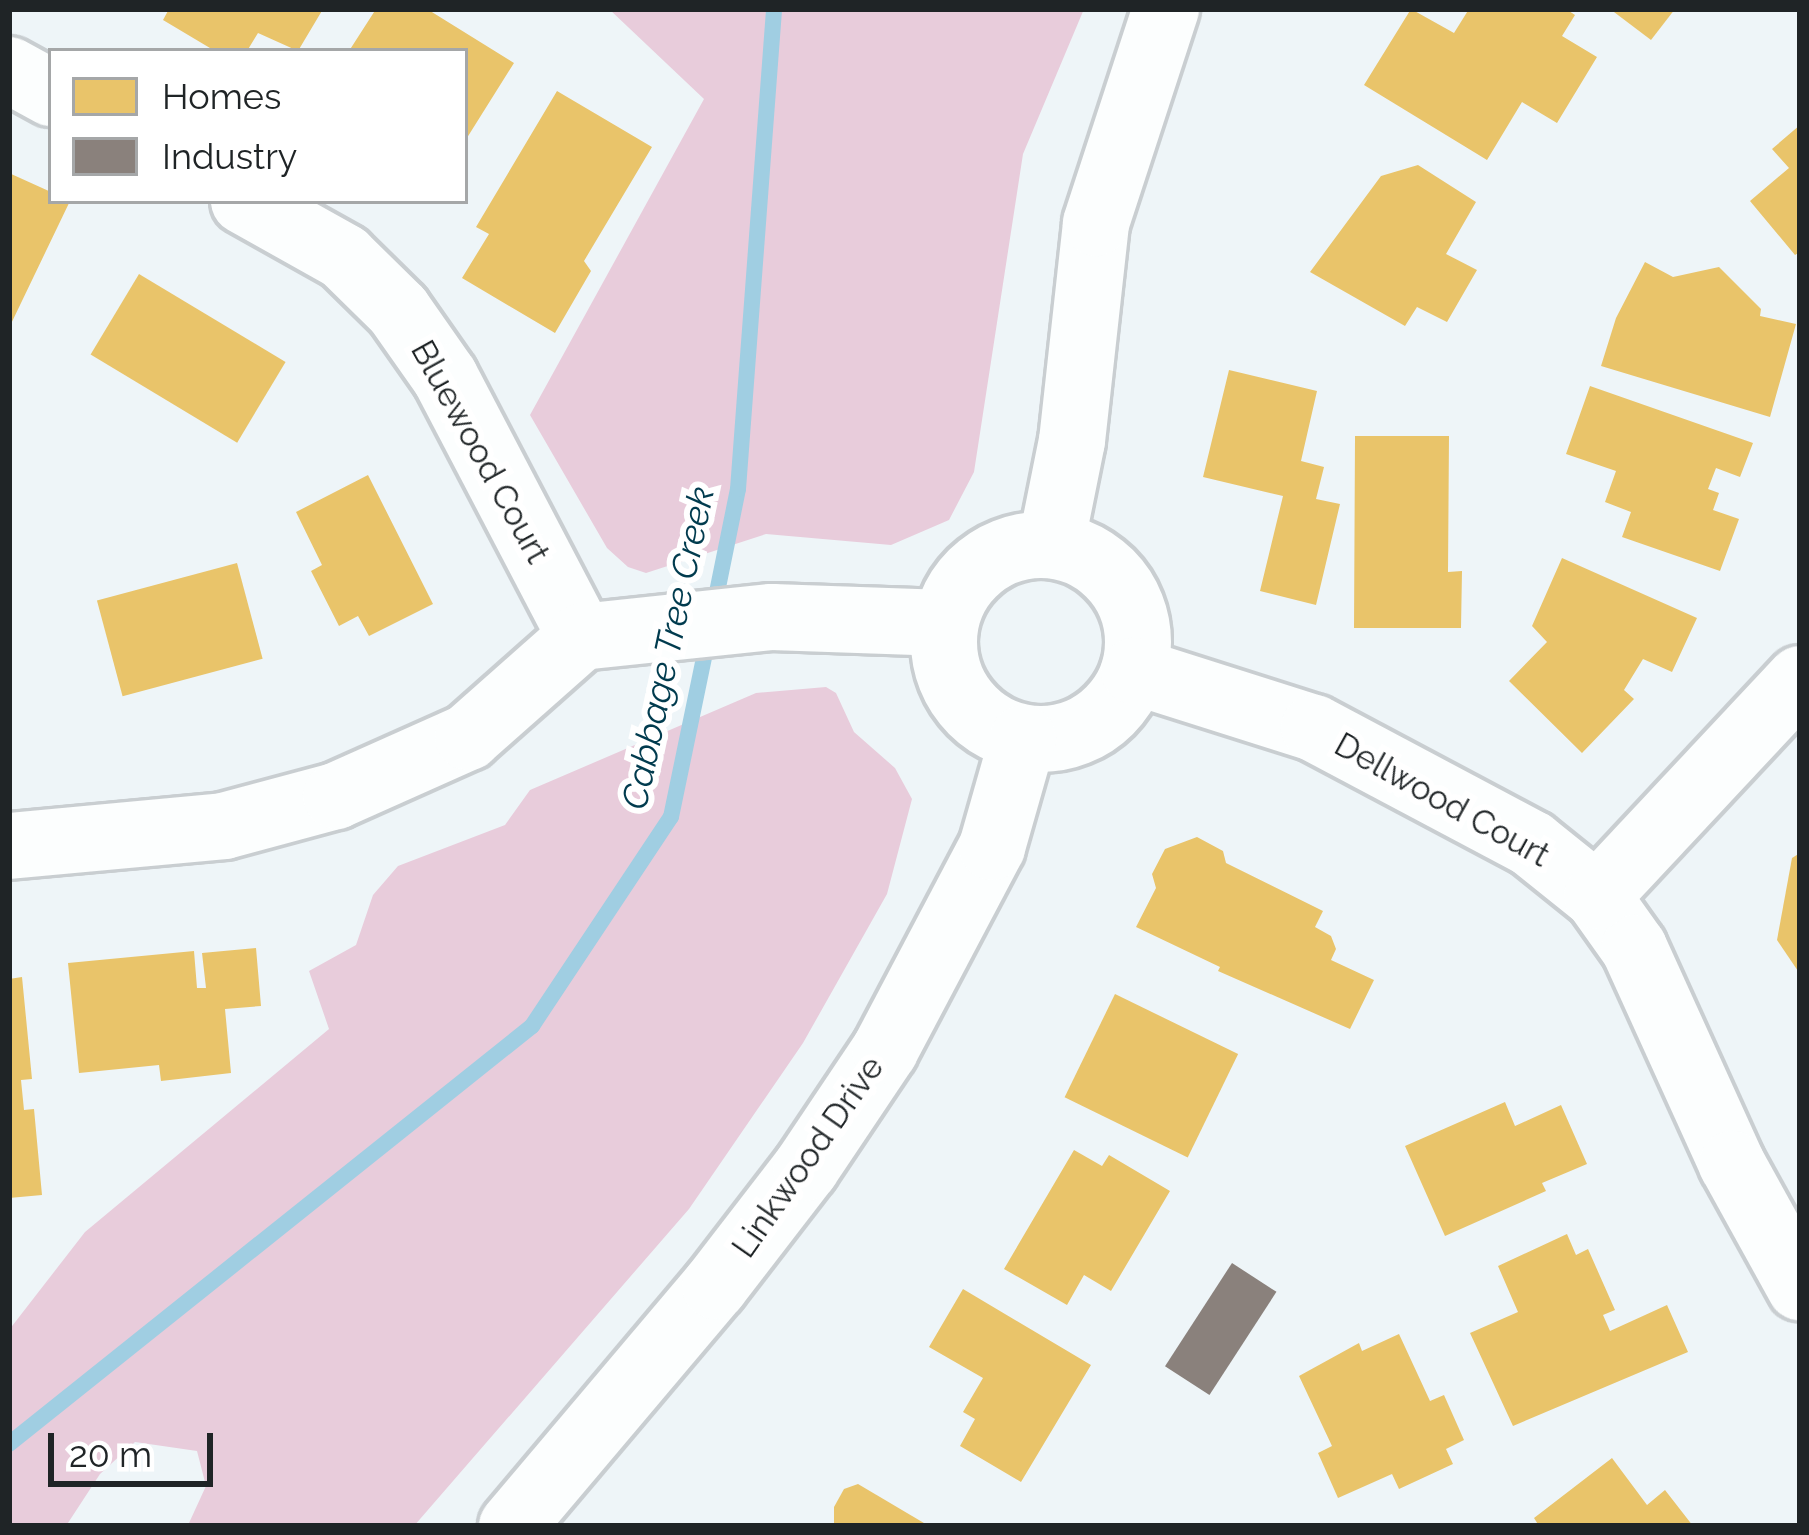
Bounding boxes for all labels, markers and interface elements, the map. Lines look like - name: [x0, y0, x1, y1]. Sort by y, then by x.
- legend: [48, 48, 468, 204]
- text: Homes: [162, 75, 281, 117]
- text: Industry: [162, 135, 297, 177]
- street label: Bluewood Court: [402, 334, 558, 570]
- water label: Cabbage Tree Creek: [613, 482, 723, 814]
- street label: Dellwood Court: [1328, 725, 1556, 875]
- street label: Linkwood Drive: [724, 1049, 892, 1265]
- scale bar: [54, 1409, 219, 1483]
- text: 20 m: [69, 1433, 152, 1475]

